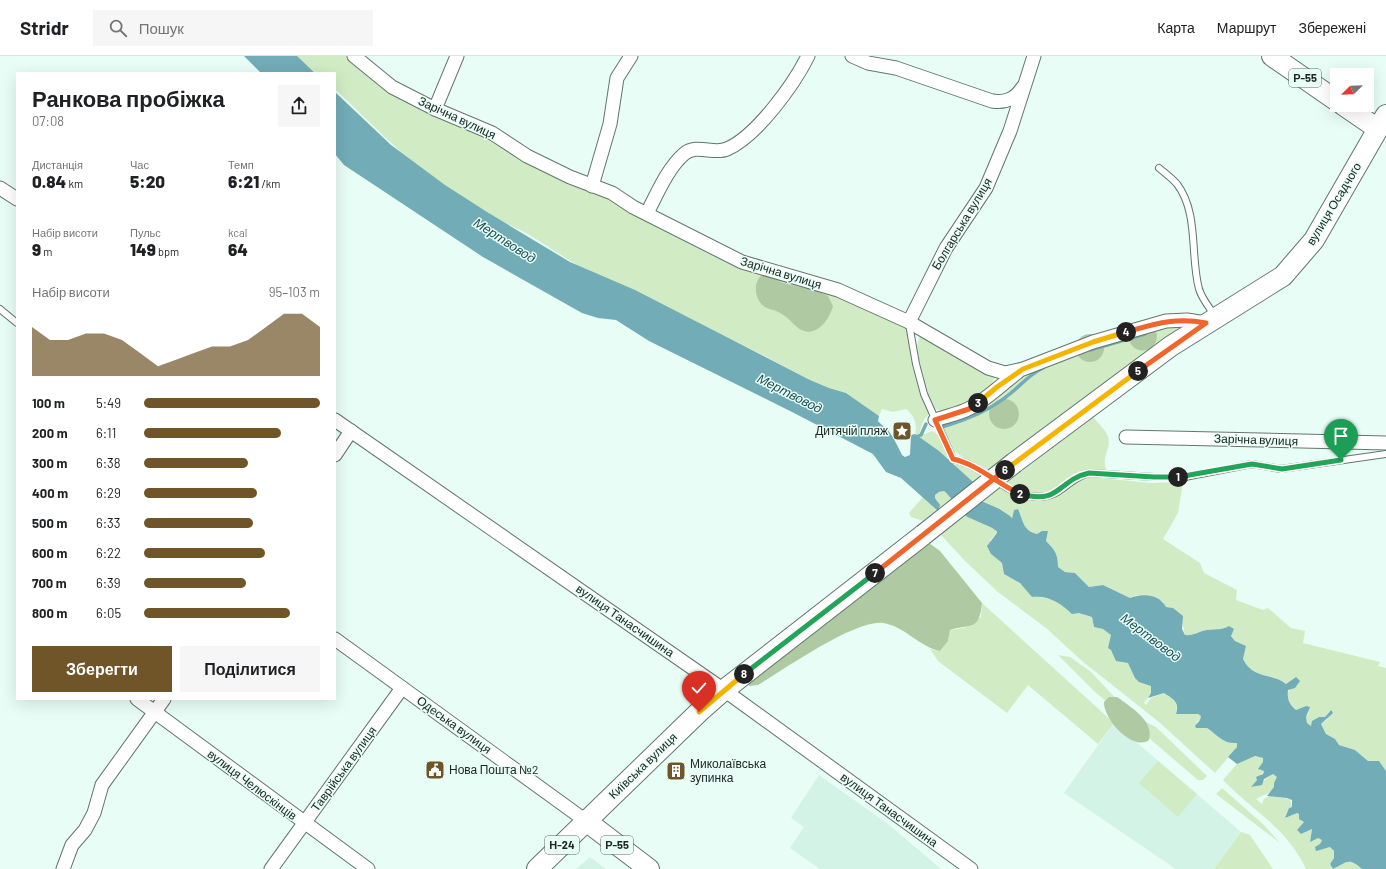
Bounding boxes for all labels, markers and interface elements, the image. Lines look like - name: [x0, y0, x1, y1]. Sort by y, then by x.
- search box: [93, 10, 373, 46]
- text: Stridr: [20, 16, 69, 39]
- icon: search: [107, 17, 129, 39]
- text: Пошук: [139, 19, 184, 37]
- text: Карта: [1157, 19, 1195, 36]
- text: Маршрут: [1217, 19, 1276, 36]
- text: Збережені: [1298, 19, 1366, 36]
- north arrow: [1330, 68, 1374, 112]
- map controls: [1330, 68, 1374, 112]
- road number: Р-55: [1289, 69, 1321, 87]
- text: Ранкова пробіжка: [32, 85, 225, 111]
- button: share: [278, 85, 320, 127]
- street label: Зарічна вулиця: [416, 93, 499, 142]
- text: 07:08: [32, 113, 64, 129]
- text: Дистанція: [32, 158, 83, 171]
- text: Час: [130, 158, 149, 171]
- text: Темп: [228, 158, 254, 171]
- street label: вулиця Осадчого: [1303, 159, 1364, 248]
- text: 0.84: [32, 171, 66, 191]
- text: 5:20: [130, 171, 165, 191]
- text: 6:21: [228, 171, 259, 191]
- street label: Болгарська вулиця: [928, 175, 995, 272]
- text: km: [66, 177, 83, 190]
- text: /km: [259, 177, 280, 190]
- water label: Мертвовод: [471, 214, 539, 266]
- text: Набір висоти: [32, 226, 98, 239]
- text: Пульс: [130, 226, 161, 239]
- text: kcal: [228, 226, 247, 239]
- text: 9: [32, 239, 41, 259]
- text: 149: [130, 239, 156, 259]
- text: 64: [228, 239, 248, 259]
- text: m: [41, 245, 52, 258]
- text: bpm: [156, 245, 179, 258]
- street label: Зарічна вулиця: [739, 253, 824, 292]
- text: Набір висоти: [32, 284, 110, 300]
- text: 95–103 m: [269, 284, 320, 300]
- pin: 4: [1116, 322, 1136, 342]
- text: 4: [1123, 325, 1129, 338]
- pin: 5: [1128, 361, 1148, 381]
- text: 5: [1135, 364, 1141, 377]
- water label: Мертвовод: [755, 370, 825, 416]
- pin: 3: [968, 393, 988, 413]
- text: 100 m: [32, 395, 65, 411]
- text: 5:49: [96, 395, 121, 411]
- text: 3: [975, 396, 981, 409]
- pin: [1324, 419, 1358, 460]
- place icon: Дитячій пляж: [891, 420, 913, 442]
- place label: Дитячій пляж: [815, 423, 888, 438]
- text: 200 m: [32, 425, 68, 441]
- text: 6:11: [96, 425, 116, 441]
- icon: arrive: [1330, 425, 1352, 447]
- street label: Зарічна вулиця: [1214, 431, 1298, 448]
- text: 300 m: [32, 455, 67, 471]
- text: 6:38: [96, 455, 121, 471]
- pin: 6: [995, 460, 1015, 480]
- text: 6: [1002, 463, 1008, 476]
- pin: 1: [1168, 467, 1188, 487]
- text: 1: [1176, 470, 1180, 483]
- pin: 2: [1010, 484, 1030, 504]
- text: 400 m: [32, 485, 68, 501]
- text: 6:29: [96, 485, 121, 501]
- text: 2: [1017, 487, 1023, 500]
- text: 500 m: [32, 515, 67, 531]
- text: 6:33: [96, 515, 121, 531]
- text: 600 m: [32, 545, 67, 561]
- text: 6:22: [96, 545, 121, 561]
- pin: 7: [865, 563, 885, 583]
- text: 7: [872, 566, 878, 579]
- text: 700 m: [32, 575, 67, 591]
- text: 6:39: [96, 575, 121, 591]
- street label: вулиця Танасчишина: [573, 581, 678, 660]
- text: 800 m: [32, 605, 67, 621]
- text: 6:05: [96, 605, 121, 621]
- water label: Мертвовод: [1118, 609, 1184, 665]
- button: Зберегти: [32, 646, 172, 692]
- button: Поділитися: [180, 646, 320, 692]
- pin: 8: [734, 664, 754, 684]
- text: 8: [741, 667, 747, 680]
- pin: [682, 671, 716, 712]
- icon: check: [688, 677, 710, 699]
- street label: Одеська вулиця: [414, 693, 495, 757]
- street label: Таврійська вулиця: [308, 723, 380, 814]
- street label: Київська вулиця: [605, 729, 680, 802]
- street label: вулиця Челюскінців: [205, 746, 300, 823]
- place label: Миколаївська зупинка: [690, 756, 767, 785]
- public building icon: Нова Пошта №2: [424, 759, 446, 781]
- building icon: Миколаївська зупинка: [665, 760, 687, 782]
- place label: Нова Пошта №2: [449, 762, 538, 776]
- street label: вулиця Танасчишина: [838, 769, 941, 850]
- road number: Н-24: [545, 836, 579, 854]
- road number: Р-55: [601, 836, 633, 854]

